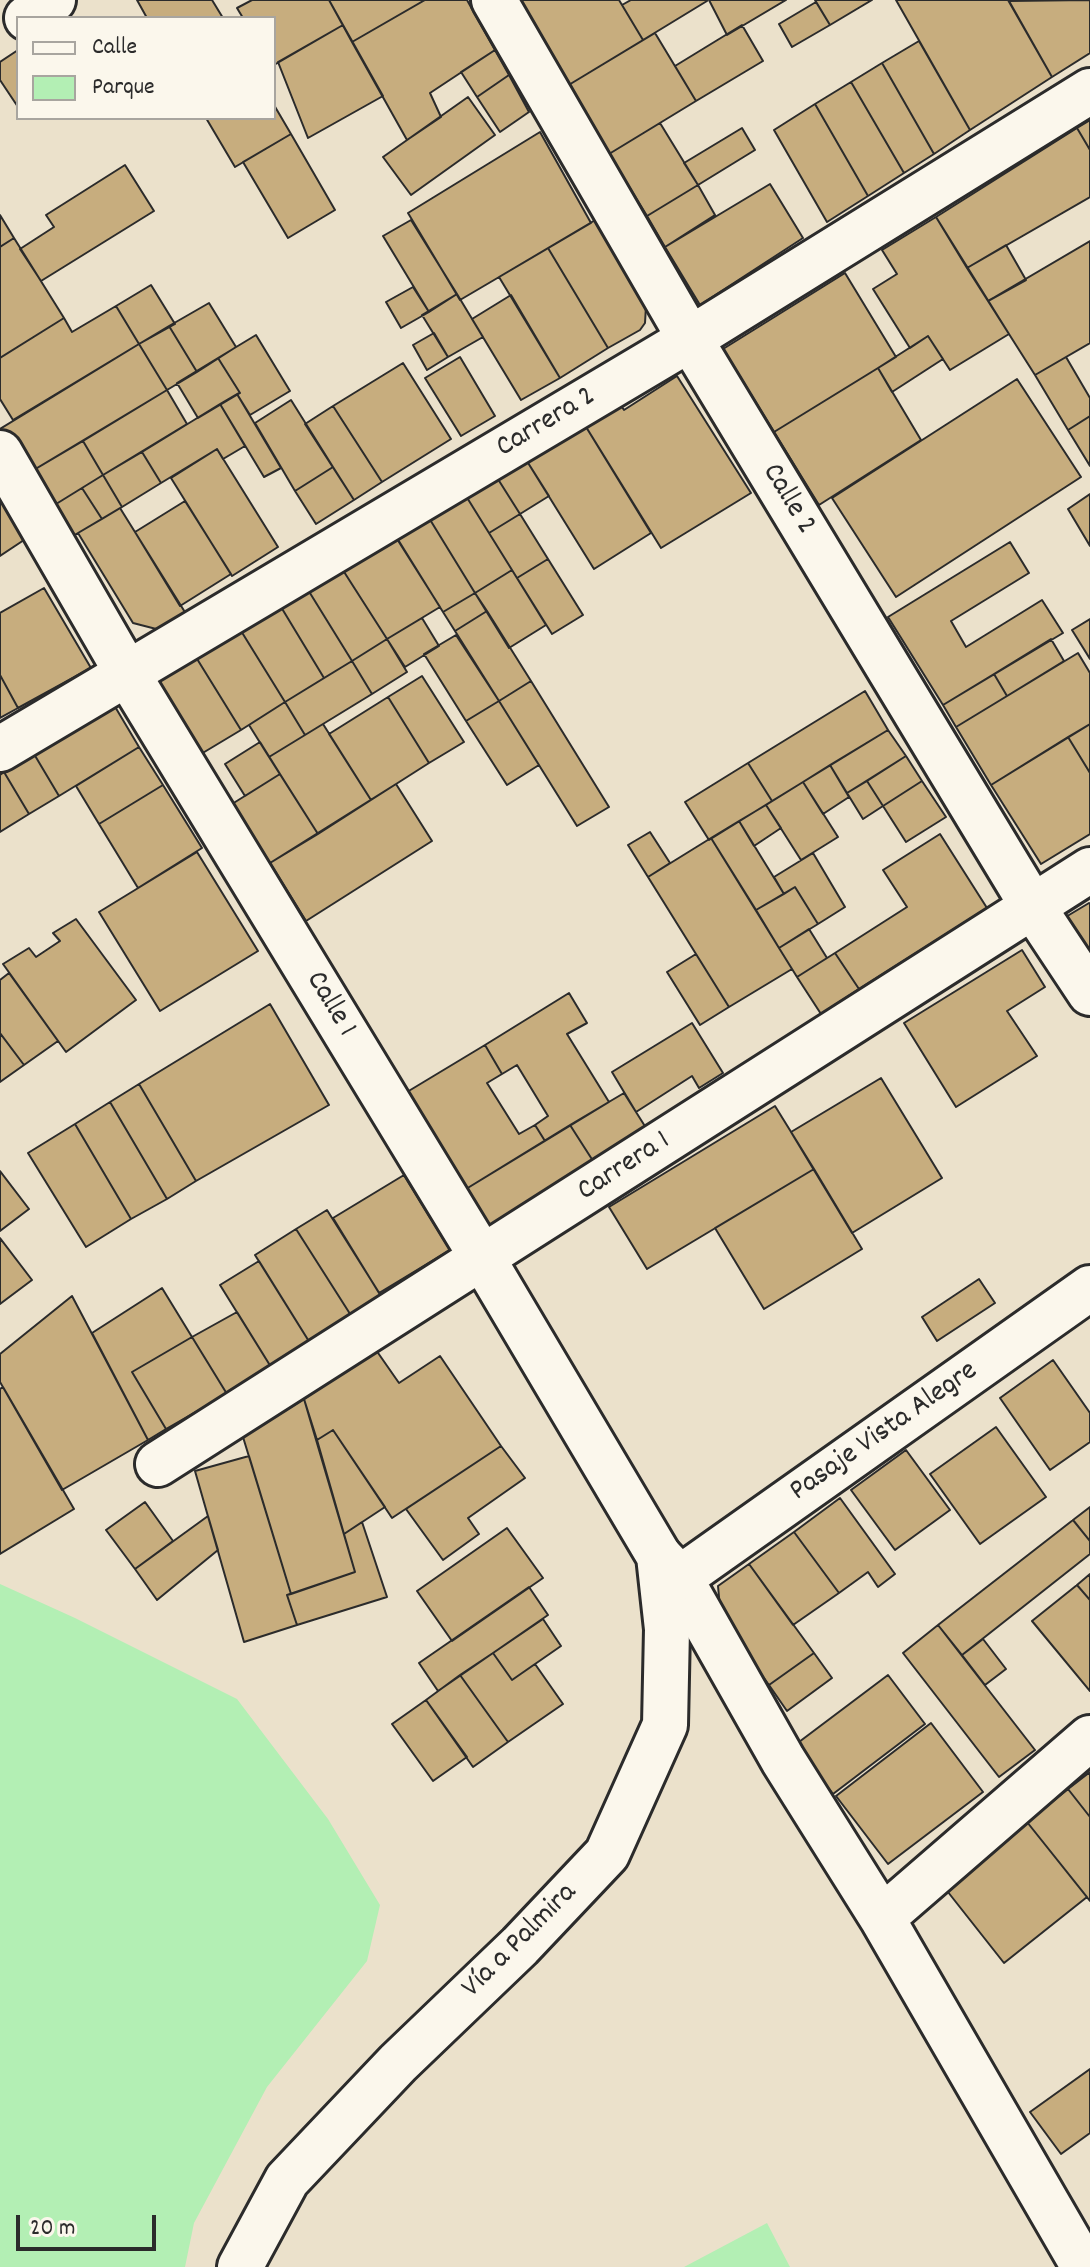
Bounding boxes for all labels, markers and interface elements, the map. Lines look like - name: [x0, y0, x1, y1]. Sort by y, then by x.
- legend: [16, 16, 276, 120]
- text: Calle: [92, 31, 137, 65]
- text: Parque: [92, 71, 155, 105]
- street label: Carrera 2: [491, 380, 603, 468]
- street label: Calle 2: [752, 458, 822, 542]
- street label: Calle 1: [296, 966, 362, 1044]
- street label: Carrera 1: [572, 1125, 678, 1211]
- street label: Pasaje Vista Alegre: [784, 1355, 986, 1511]
- street label: Vía a Palmira: [456, 1877, 586, 2007]
- scale bar: [20, 2199, 160, 2249]
- text: 20 m: [30, 2212, 76, 2246]

